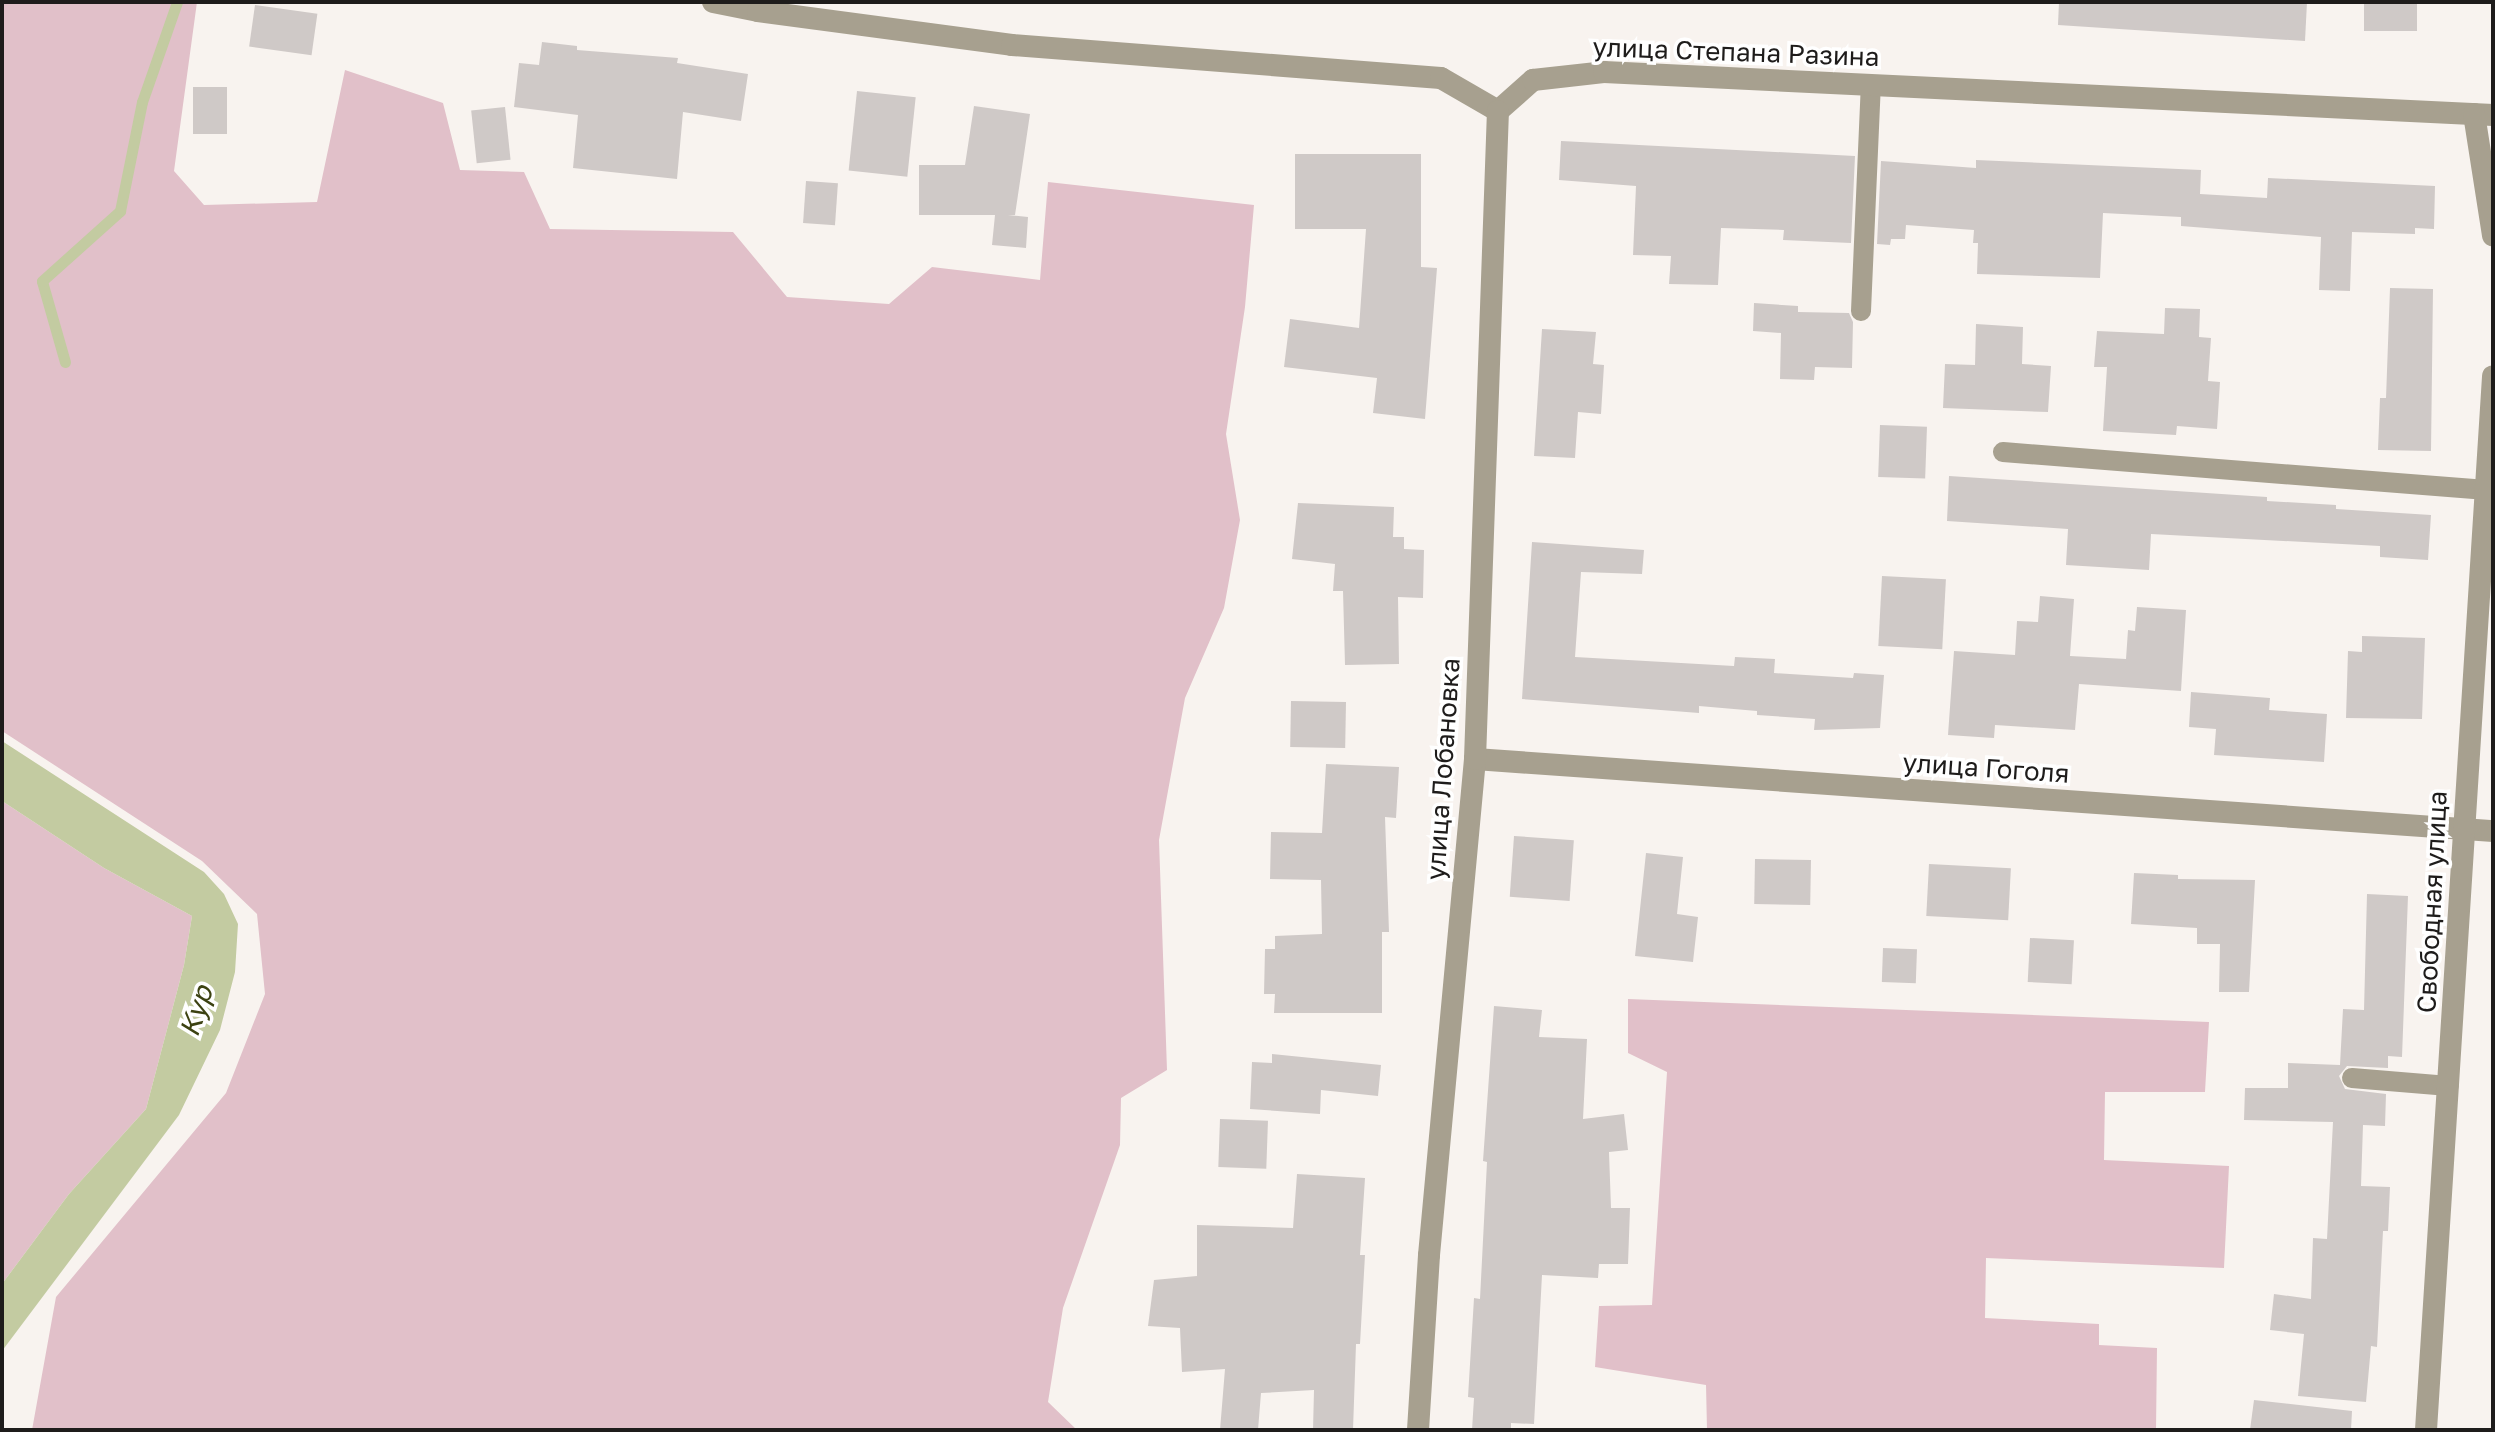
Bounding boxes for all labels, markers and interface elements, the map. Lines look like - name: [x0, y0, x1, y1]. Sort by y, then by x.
- street label: улица Степана Разина: [1592, 31, 1880, 73]
- street label: улица Лобановка: [1420, 657, 1466, 881]
- street label: улица Гоголя: [1902, 747, 2070, 789]
- street label: Свободная улица: [2411, 790, 2453, 1014]
- water label: Кур: [172, 981, 220, 1041]

